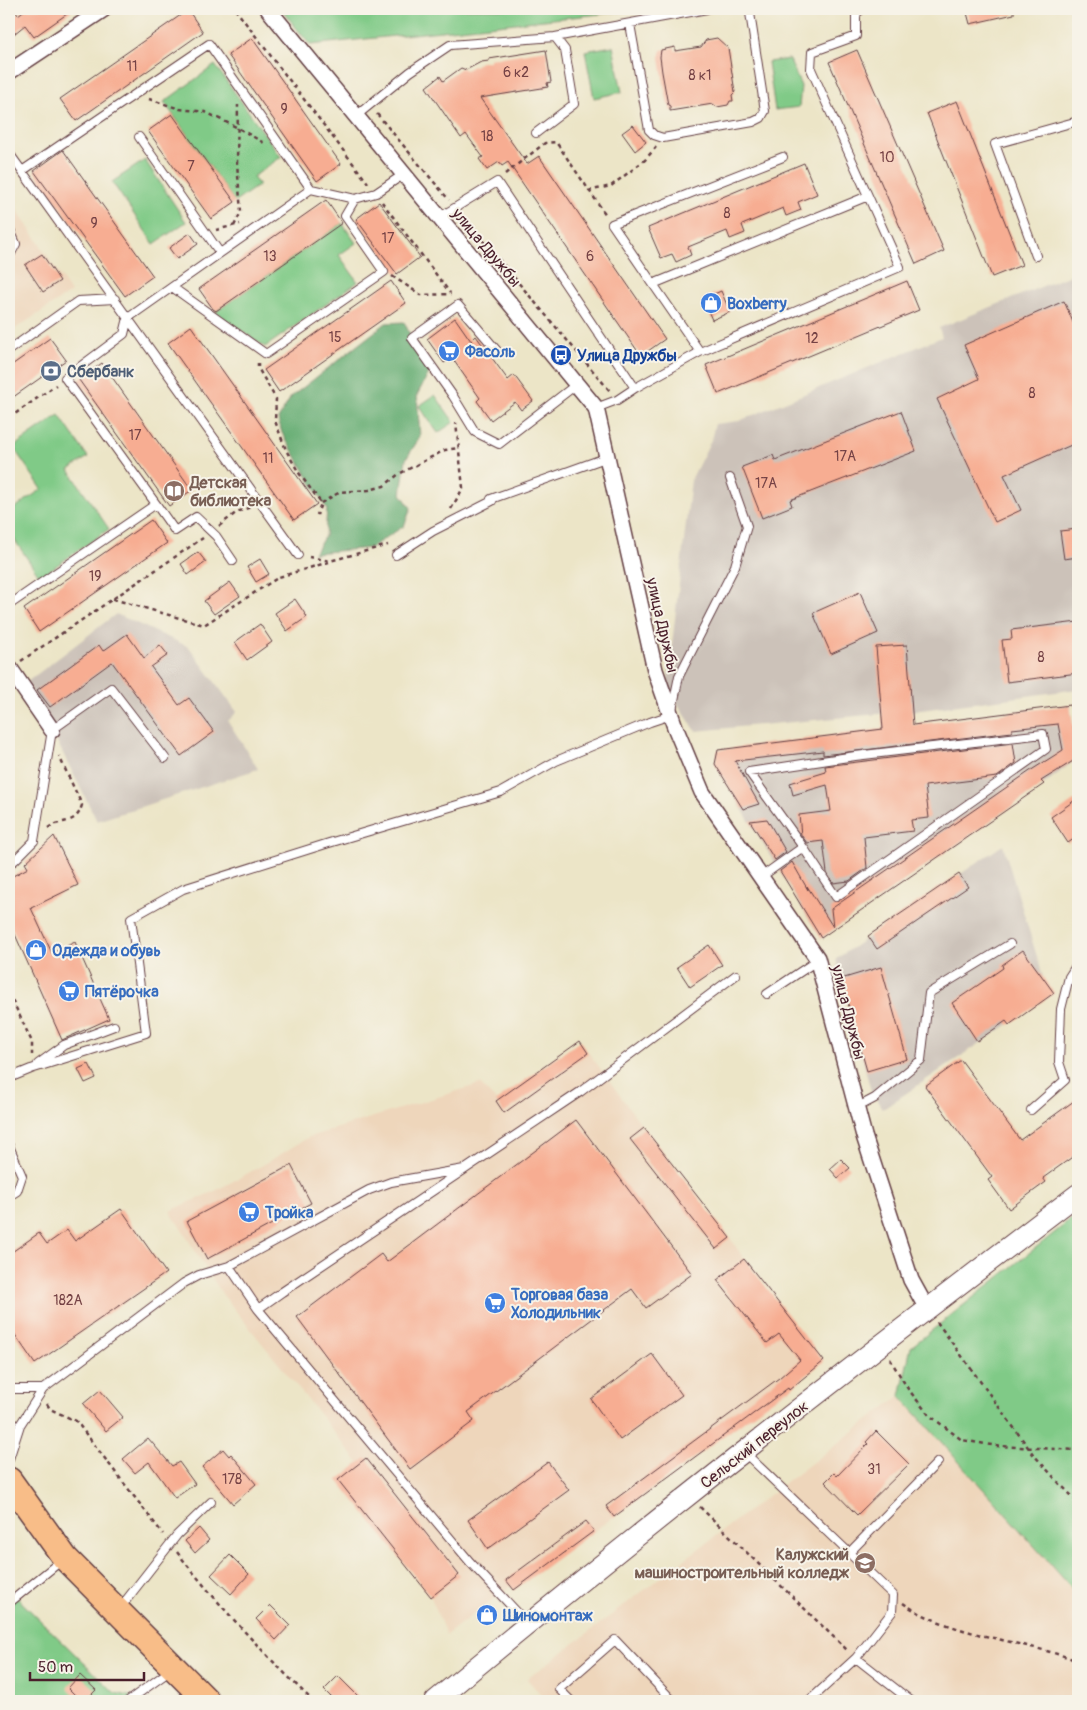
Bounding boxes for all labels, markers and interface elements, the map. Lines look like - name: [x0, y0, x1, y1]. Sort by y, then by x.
- house number: 11: [127, 58, 137, 75]
- house number: 6 к2: [503, 64, 529, 81]
- house number: 8 к1: [689, 67, 711, 84]
- house number: 9: [280, 101, 288, 118]
- house number: 18: [481, 128, 493, 145]
- house number: 10: [879, 149, 895, 166]
- house number: 7: [187, 158, 195, 175]
- street label: улица Дружбы: [447, 203, 525, 291]
- house number: 8: [723, 205, 731, 222]
- house number: 9: [90, 215, 98, 232]
- house number: 17: [382, 230, 395, 247]
- house number: 13: [263, 248, 277, 265]
- house number: 6: [586, 248, 594, 265]
- shop icon: Boxberry: [699, 291, 723, 315]
- place label: Boxberry: [727, 294, 787, 314]
- house number: 15: [328, 329, 342, 346]
- house number: 12: [805, 330, 819, 347]
- supermarket icon: Фасоль: [437, 339, 461, 363]
- place label: Фасоль: [464, 342, 516, 362]
- bus stop icon: Улица Дружбы: [549, 343, 573, 367]
- place label: Улица Дружбы: [577, 346, 677, 366]
- bank icon: Сбербанк: [39, 359, 63, 383]
- place label: Сбербанк: [67, 362, 134, 382]
- house number: 8: [1028, 385, 1036, 402]
- house number: 17: [129, 427, 142, 444]
- house number: 17А: [834, 448, 856, 465]
- house number: 11: [263, 450, 273, 467]
- place label: Детская библиотека: [189, 473, 272, 511]
- house number: 17А: [755, 475, 777, 492]
- library icon: Детская библиотека: [162, 479, 186, 503]
- house number: 19: [89, 568, 101, 585]
- street label: улица Дружбы: [641, 575, 683, 675]
- house number: 8: [1037, 649, 1045, 666]
- shop icon: Одежда и обувь: [24, 938, 48, 962]
- place label: Одежда и обувь: [52, 941, 161, 961]
- street label: улица Дружбы: [826, 962, 869, 1062]
- supermarket icon: Пятёрочка: [57, 979, 81, 1003]
- place label: Пятёрочка: [85, 982, 159, 1002]
- supermarket icon: Тройка: [237, 1200, 261, 1224]
- place label: Тройка: [264, 1203, 314, 1223]
- place label: Торговая база Холодильник: [510, 1285, 609, 1323]
- supermarket icon: Торговая база Холодильник: [483, 1291, 507, 1315]
- house number: 182А: [53, 1292, 83, 1309]
- street label: Сельский переулок: [697, 1396, 813, 1493]
- house number: 31: [867, 1461, 881, 1478]
- house number: 178: [222, 1471, 242, 1488]
- place label: Калужский машиностроительный колледж: [634, 1545, 850, 1583]
- school or university icon: Калужский машиностроительный колледж: [853, 1551, 877, 1575]
- shop icon: Шиномонтаж: [475, 1603, 499, 1627]
- place label: Шиномонтаж: [502, 1606, 593, 1626]
- scale bar: [30, 1650, 144, 1682]
- text: 50 m: [38, 1658, 73, 1677]

